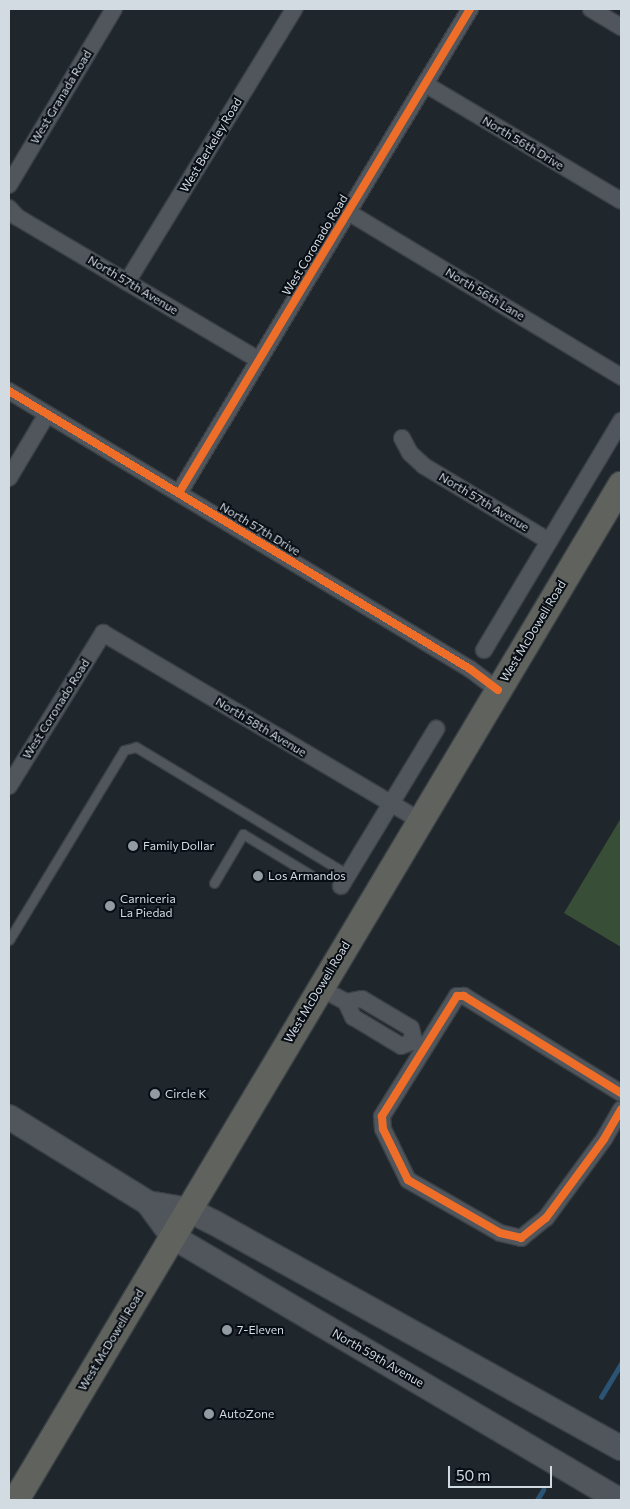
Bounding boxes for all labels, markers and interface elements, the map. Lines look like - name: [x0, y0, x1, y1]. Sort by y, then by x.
- street label: West Granada Road: [27, 48, 95, 146]
- street label: West Berkeley Road: [177, 95, 245, 195]
- street label: North 56th Drive: [480, 113, 566, 173]
- street label: West Coronado Road: [279, 192, 351, 298]
- street label: North 57th Avenue: [85, 252, 181, 318]
- street label: North 56th Lane: [443, 265, 527, 323]
- street label: North 57th Avenue: [436, 469, 532, 535]
- street label: North 57th Drive: [217, 499, 303, 559]
- street label: West McDowell Road: [497, 578, 569, 684]
- street label: West Coronado Road: [19, 656, 93, 762]
- street label: North 58th Avenue: [213, 694, 309, 760]
- place label: Family Dollar: [143, 839, 214, 853]
- marker: Family Dollar: [127, 840, 139, 852]
- place label: Los Armandos: [268, 869, 346, 883]
- marker: Los Armandos: [252, 870, 264, 882]
- place label: Carniceria La Piedad: [120, 892, 176, 920]
- marker: Carniceria La Piedad: [104, 900, 116, 912]
- street label: West McDowell Road: [281, 939, 353, 1045]
- place label: Circle K: [165, 1087, 207, 1101]
- marker: Circle K: [149, 1088, 161, 1100]
- street label: West McDowell Road: [75, 1287, 147, 1393]
- place label: 7-Eleven: [237, 1323, 284, 1337]
- marker: 7-Eleven: [221, 1324, 233, 1336]
- street label: North 59th Avenue: [330, 1326, 426, 1390]
- place label: AutoZone: [219, 1407, 274, 1421]
- marker: AutoZone: [203, 1408, 215, 1420]
- scale bar: [450, 1456, 554, 1488]
- text: 50 m: [456, 1466, 490, 1484]

